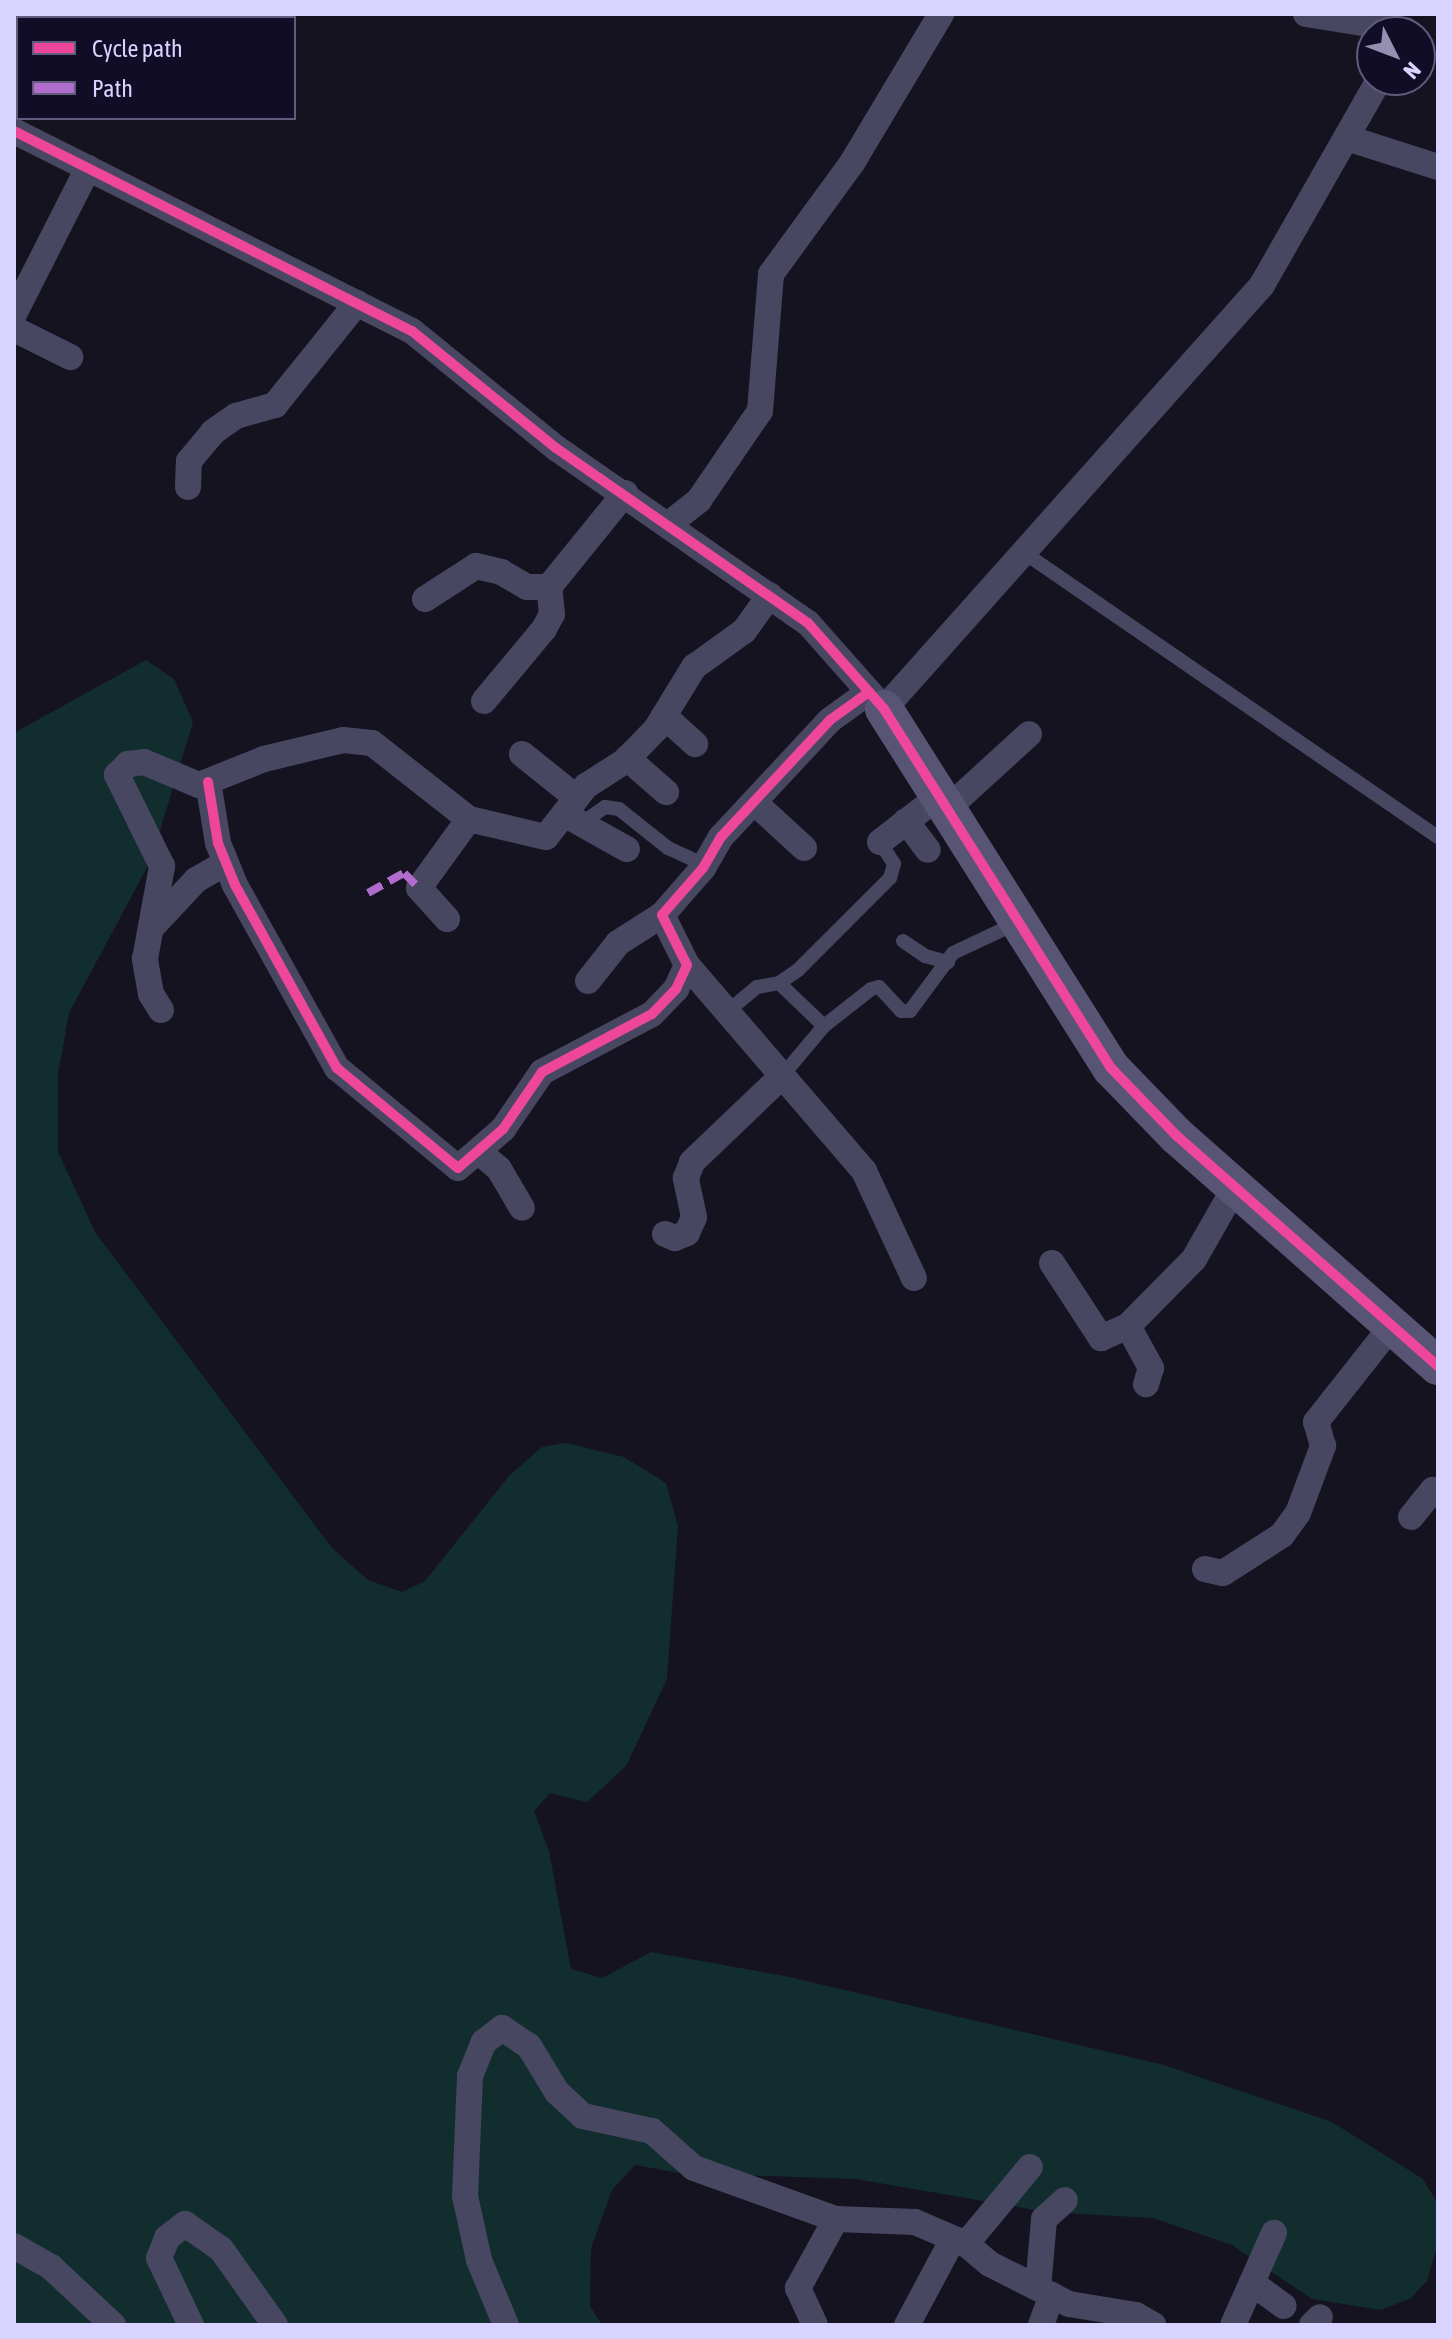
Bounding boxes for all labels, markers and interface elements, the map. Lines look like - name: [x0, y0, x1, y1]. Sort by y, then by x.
- legend: [16, 16, 296, 120]
- north arrow: [1356, 16, 1436, 96]
- text: Cycle path: [92, 35, 183, 62]
- text: N: [1398, 57, 1426, 84]
- text: Path: [92, 75, 133, 102]

